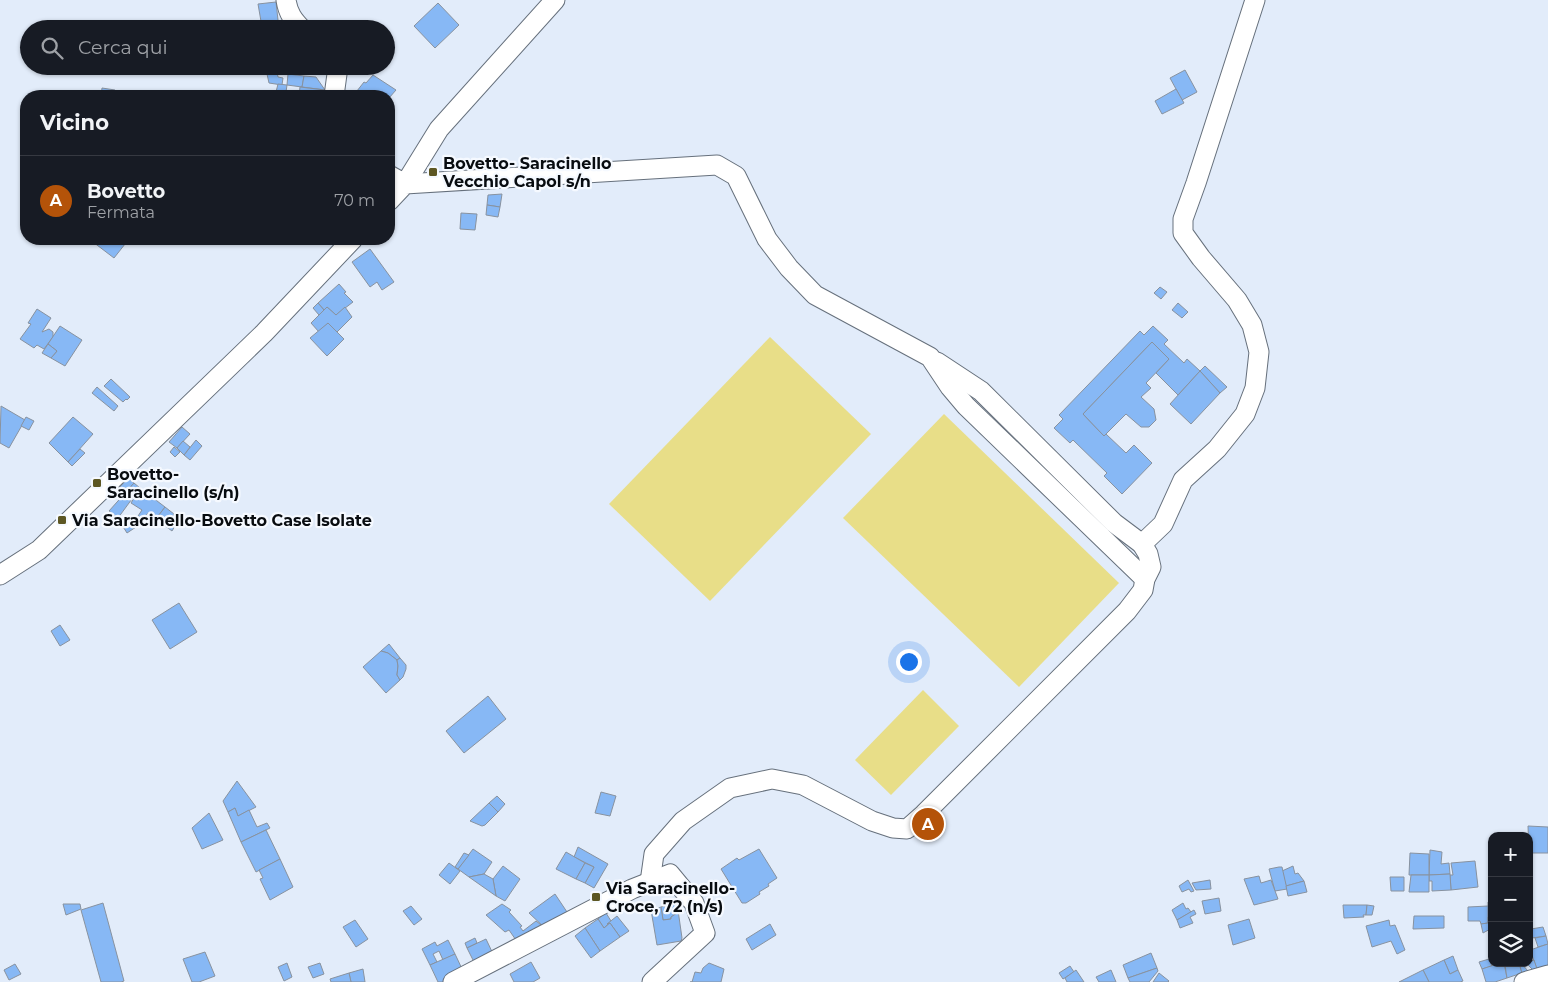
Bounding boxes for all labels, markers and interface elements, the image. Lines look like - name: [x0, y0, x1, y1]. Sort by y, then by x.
- search box: [20, 20, 395, 75]
- icon: search: [38, 34, 66, 62]
- text: Cerca qui: [78, 36, 168, 59]
- text: Vicino: [40, 110, 109, 135]
- place label: Bovetto- Saracinello Vecchio Capol s/n: [442, 154, 612, 191]
- marker: Bovetto- Saracinello Vecchio Capol s/n: [427, 166, 439, 178]
- text: Bovetto: [87, 180, 165, 203]
- text: A: [50, 191, 62, 210]
- text: 70 m: [334, 191, 375, 210]
- text: Fermata: [87, 203, 155, 222]
- place label: Bovetto- Saracinello (s/n): [107, 465, 240, 502]
- marker: Bovetto- Saracinello (s/n): [91, 477, 103, 489]
- place label: Via Saracinello-Bovetto Case Isolate: [71, 511, 372, 530]
- marker: Via Saracinello-Bovetto Case Isolate: [56, 514, 68, 526]
- your location: [896, 649, 922, 675]
- pin: A: [912, 805, 944, 843]
- map controls: [1488, 832, 1533, 967]
- button: +: [1488, 832, 1533, 877]
- button: −: [1488, 877, 1533, 922]
- place label: Via Saracinello- Croce, 72 (n/s): [605, 879, 735, 916]
- marker: Via Saracinello- Croce, 72 (n/s): [590, 891, 602, 903]
- button: layers: [1488, 922, 1533, 967]

